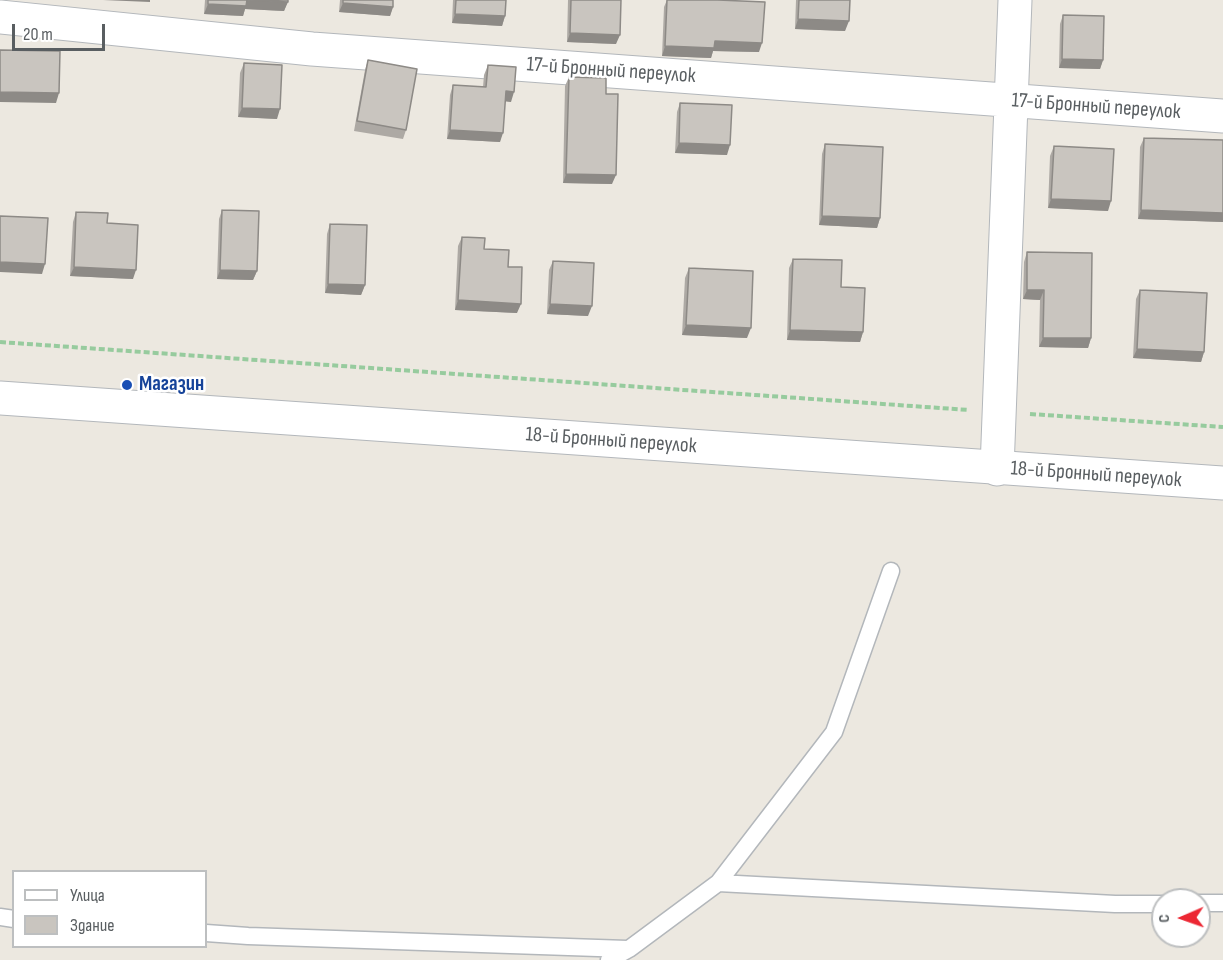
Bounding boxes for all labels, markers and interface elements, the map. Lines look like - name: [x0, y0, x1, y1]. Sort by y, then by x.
- scale bar: [15, 12, 108, 50]
- text: 20 m: [23, 24, 53, 45]
- street label: 17-й Бронный переулок: [526, 53, 696, 89]
- street label: 17-й Бронный переулок: [1011, 89, 1181, 125]
- place label: Магазин: [139, 372, 204, 398]
- marker: Магазин: [120, 378, 134, 392]
- street label: 18-й Бронный переулок: [525, 422, 697, 460]
- street label: 18-й Бронный переулок: [1010, 456, 1182, 494]
- legend: [12, 870, 207, 948]
- text: Улица: [70, 885, 105, 906]
- north arrow: [1151, 888, 1211, 948]
- text: С: [1155, 914, 1174, 923]
- text: Здание: [70, 915, 115, 936]

